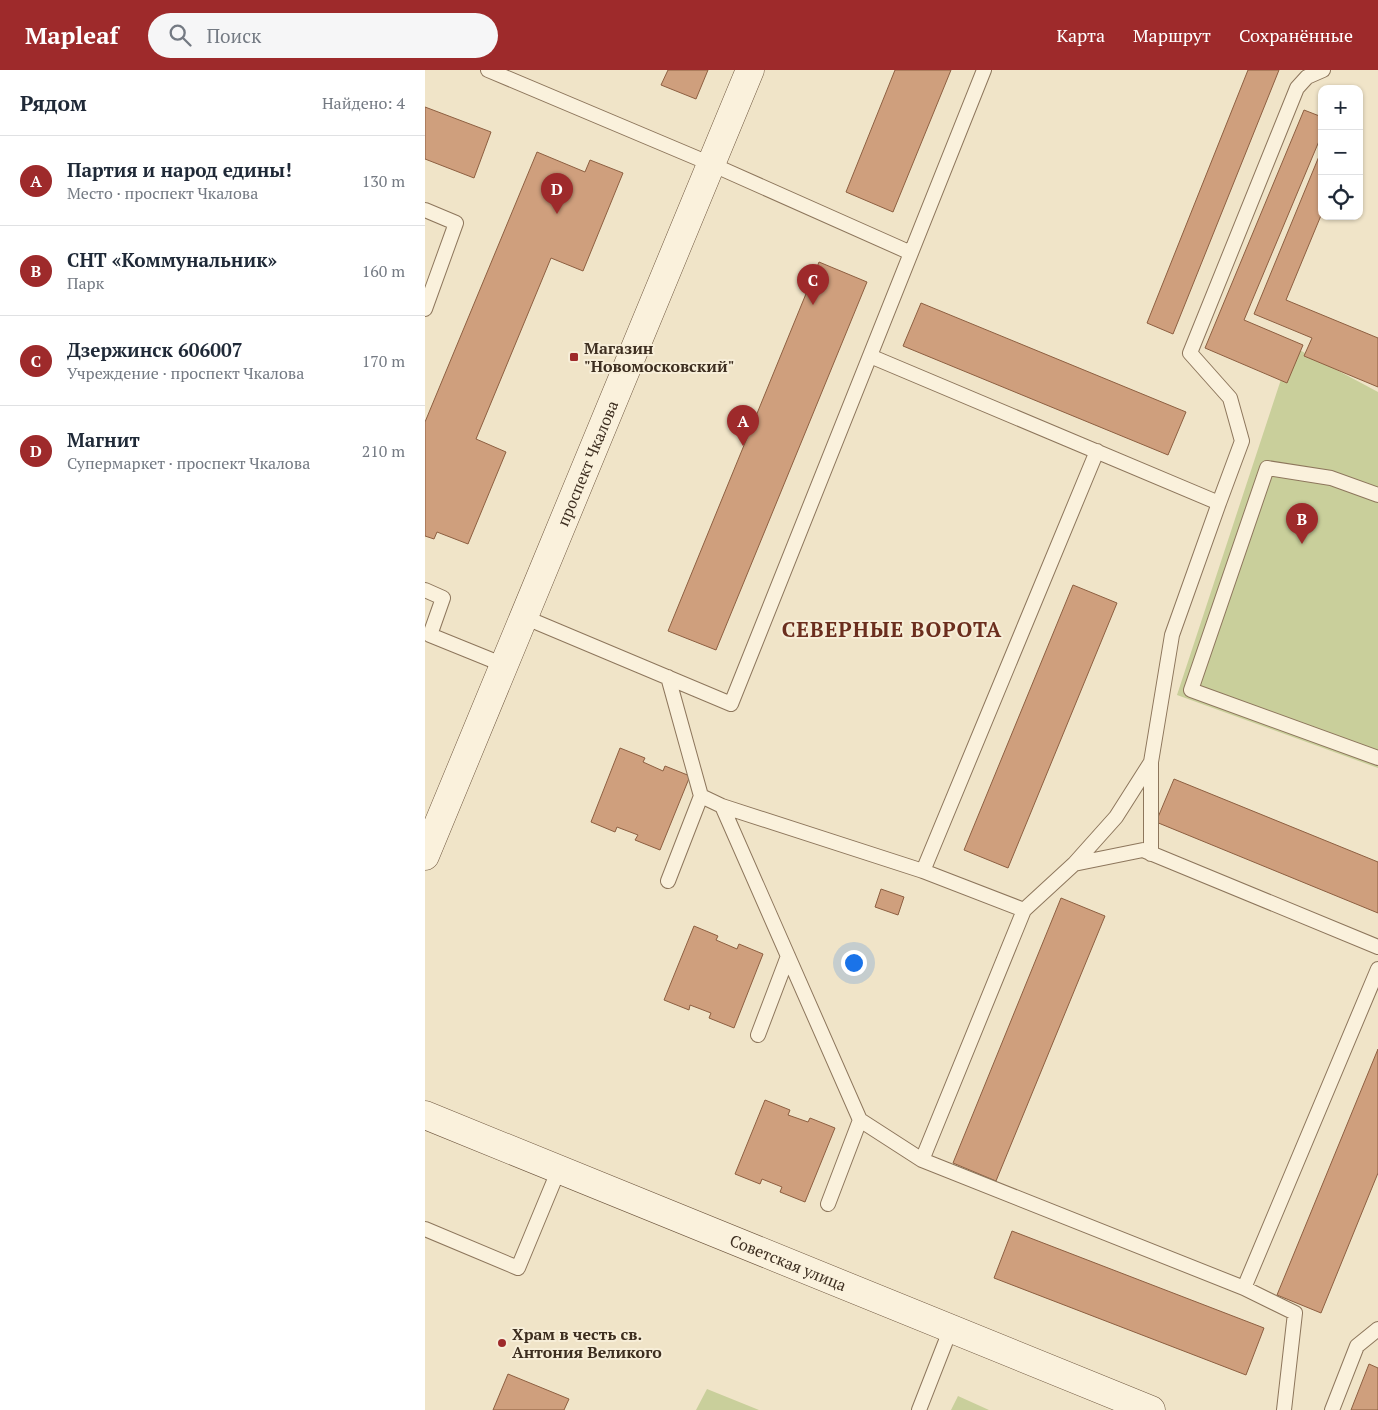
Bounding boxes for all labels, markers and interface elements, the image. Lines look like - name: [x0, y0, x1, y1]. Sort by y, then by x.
- search box: [148, 13, 498, 58]
- text: Mapleaf: [25, 19, 118, 51]
- icon: search: [166, 21, 194, 49]
- text: Поиск: [206, 23, 261, 48]
- text: Карта: [1056, 23, 1105, 47]
- text: Маршрут: [1133, 23, 1211, 47]
- text: Сохранённые: [1239, 23, 1353, 47]
- map controls: [1318, 85, 1363, 220]
- button: +: [1318, 85, 1363, 130]
- text: Рядом: [20, 89, 87, 117]
- text: Найдено: 4: [322, 92, 405, 114]
- button: −: [1318, 130, 1363, 175]
- text: Партия и народ едины!: [67, 157, 292, 182]
- text: A: [30, 170, 42, 192]
- text: 130 m: [362, 170, 405, 192]
- pin: D: [541, 173, 573, 214]
- button: locate: [1318, 175, 1363, 220]
- text: Место · проспект Чкалова: [67, 182, 258, 204]
- text: СНТ «Коммунальник»: [67, 247, 277, 272]
- text: B: [31, 260, 41, 282]
- text: 160 m: [362, 260, 405, 282]
- pin: C: [797, 264, 829, 305]
- text: Парк: [67, 272, 104, 294]
- text: Дзержинск 606007: [67, 337, 242, 362]
- place label: Магазин "Новомосковский": [584, 337, 734, 377]
- text: C: [31, 350, 41, 372]
- text: 170 m: [362, 350, 405, 372]
- marker: Магазин "Новомосковский": [568, 351, 580, 363]
- text: Учреждение · проспект Чкалова: [67, 362, 304, 384]
- street label: проспект Чкалова: [552, 397, 623, 529]
- pin: A: [727, 405, 759, 446]
- text: Магнит: [67, 427, 140, 452]
- text: D: [30, 440, 42, 462]
- text: 210 m: [362, 440, 405, 462]
- text: Супермаркет · проспект Чкалова: [67, 452, 310, 474]
- pin: B: [1286, 503, 1318, 544]
- district label: СЕВЕРНЫЕ ВОРОТА: [782, 615, 1002, 643]
- your location: [841, 950, 867, 976]
- street label: Советская улица: [727, 1229, 850, 1296]
- place label: Храм в честь св. Антония Великого: [512, 1323, 662, 1363]
- marker: Храм в честь св. Антония Великого: [496, 1337, 508, 1349]

